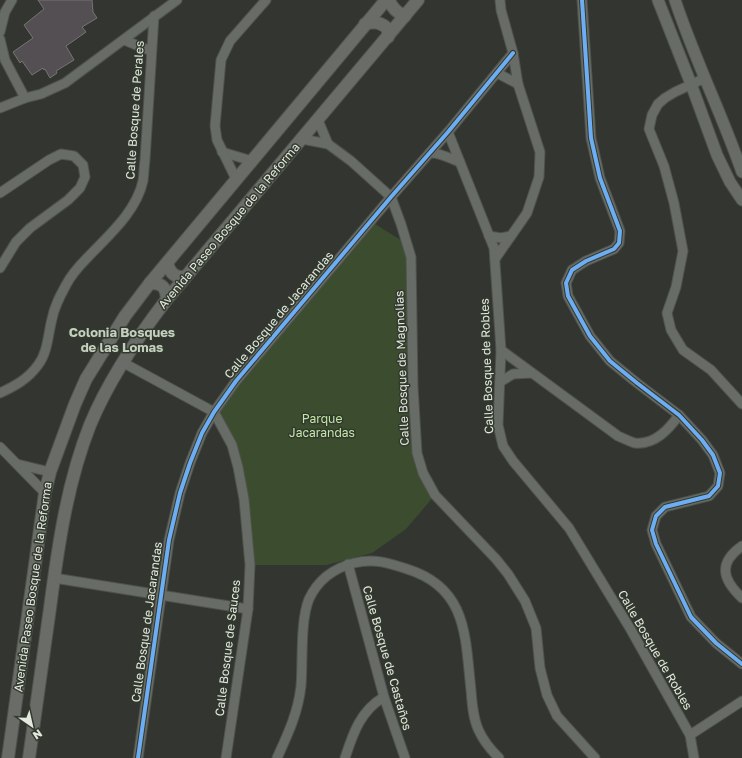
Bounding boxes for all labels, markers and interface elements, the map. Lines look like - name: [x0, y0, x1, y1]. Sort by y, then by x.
- street label: Calle Bosque de Perales: [122, 40, 147, 180]
- street label: Avenida Paseo Bosque de la Reforma: [155, 140, 303, 312]
- street label: Calle Bosque de Jacarandas: [221, 248, 336, 382]
- street label: Calle Bosque de Magnolias: [391, 290, 412, 446]
- street label: Calle Bosque de Robles: [477, 298, 496, 434]
- district label: Colonia Bosques de las Lomas: [69, 324, 175, 355]
- park label: Parque Jacarandas: [289, 411, 355, 440]
- street label: Avenida Paseo Bosque de la Reforma: [10, 481, 55, 693]
- street label: Calle Bosque de Jacarandas: [128, 541, 165, 703]
- street label: Calle Bosque de Sauces: [212, 579, 243, 717]
- street label: Calle Bosque de Castaños: [360, 584, 415, 732]
- street label: Calle Bosque de Robles: [615, 587, 696, 712]
- north arrow: [12, 706, 52, 746]
- text: N: [31, 727, 45, 742]

